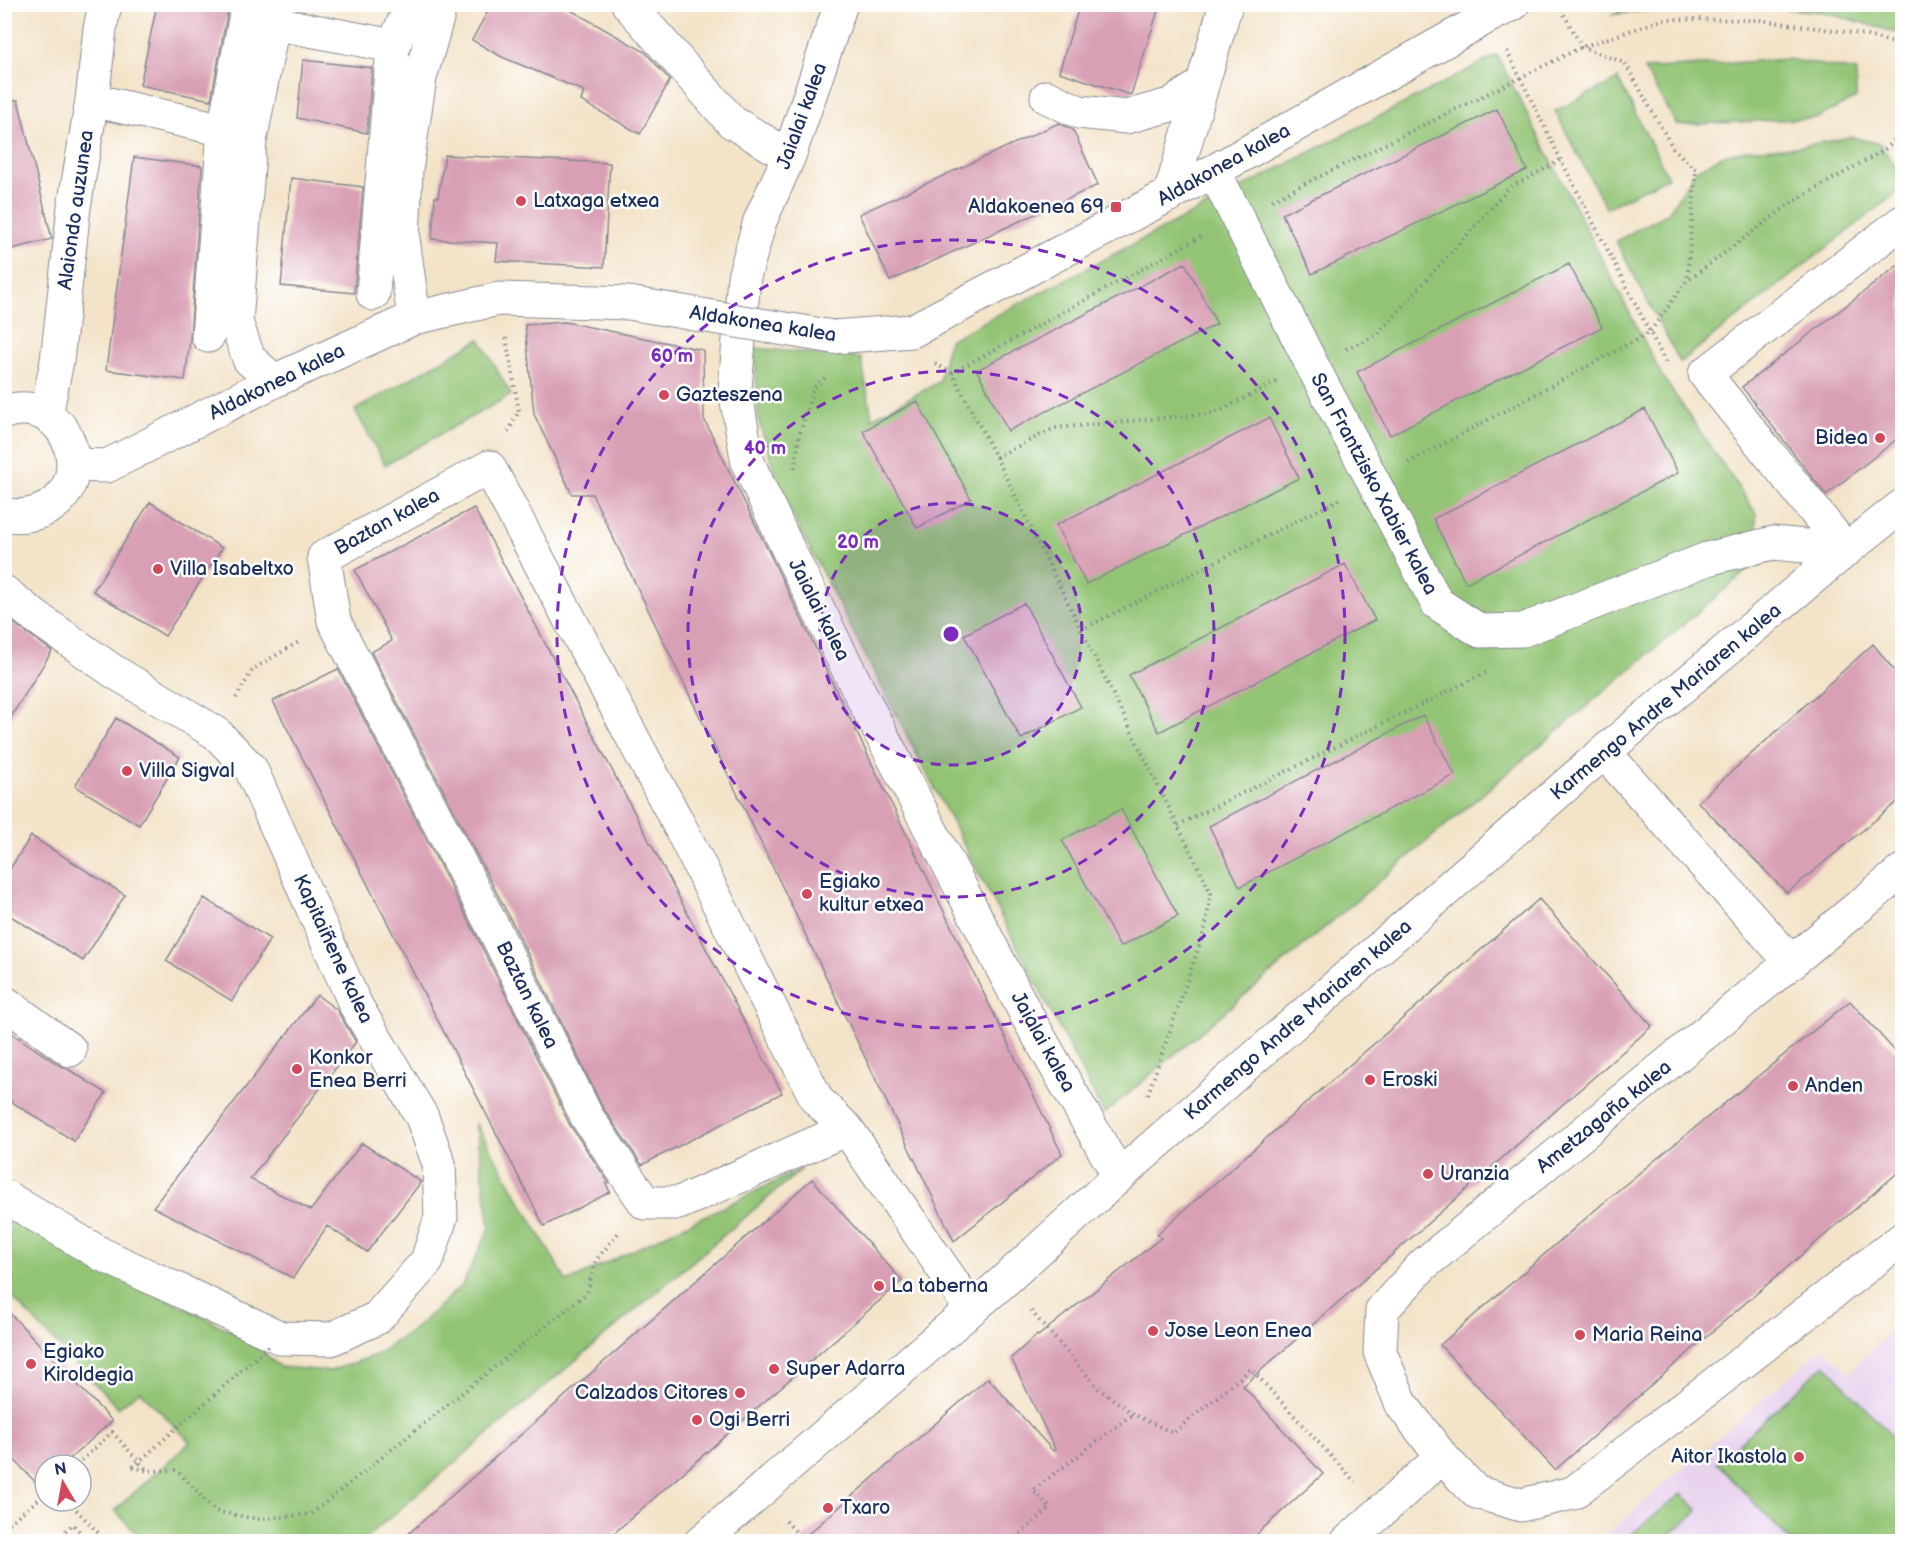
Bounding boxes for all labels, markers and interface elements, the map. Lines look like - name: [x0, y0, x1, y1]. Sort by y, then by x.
- street label: Jaialai kalea: [772, 60, 832, 172]
- street label: Aldakonea kalea: [1153, 119, 1295, 211]
- street label: Alaiondo auzunea: [53, 129, 99, 291]
- place label: Latxaga etxea: [533, 189, 660, 213]
- marker: Latxaga etxea: [514, 194, 528, 208]
- place label: Aldakoenea 69: [968, 195, 1104, 219]
- marker: Aldakoenea 69: [1109, 200, 1123, 214]
- street label: Aldakonea kalea: [688, 301, 838, 347]
- street label: Aldakonea kalea: [205, 339, 349, 425]
- text: 60 m: [651, 346, 693, 367]
- street label: San Frantzisko Xabier kalea: [1305, 369, 1443, 599]
- place label: Gazteszena: [676, 383, 783, 407]
- marker: Gazteszena: [657, 388, 671, 402]
- place label: Bidea: [1815, 426, 1868, 450]
- marker: Bidea: [1873, 431, 1887, 445]
- text: 40 m: [744, 438, 786, 459]
- street label: Baztan kalea: [330, 483, 444, 561]
- text: 20 m: [837, 532, 879, 553]
- street label: Jaialai kalea: [783, 555, 855, 665]
- place label: Villa Isabeltxo: [170, 557, 294, 581]
- marker: Villa Isabeltxo: [151, 562, 165, 576]
- street label: Karmengo Andre Mariaren kalea: [1546, 598, 1786, 806]
- centre of rings: [941, 624, 961, 644]
- place label: Villa Sigval: [139, 759, 235, 783]
- marker: Villa Sigval: [120, 764, 134, 778]
- place label: Egiako kultur etxea: [819, 870, 924, 917]
- street label: Kapitaiñene kalea: [288, 871, 378, 1027]
- marker: Egiako kultur etxea: [800, 887, 814, 901]
- street label: Karmengo Andre Mariaren kalea: [1179, 915, 1417, 1125]
- street label: Baztan kalea: [491, 937, 563, 1053]
- street label: Jaialai kalea: [1006, 987, 1080, 1097]
- place label: Konkor Enea Berri: [309, 1046, 407, 1093]
- street label: Ametzagaña kalea: [1532, 1055, 1676, 1179]
- marker: Konkor Enea Berri: [290, 1062, 304, 1076]
- place label: Eroski: [1382, 1068, 1438, 1092]
- marker: Eroski: [1363, 1073, 1377, 1087]
- place label: Anden: [1805, 1074, 1863, 1098]
- marker: Anden: [1786, 1079, 1800, 1093]
- place label: Uranzia: [1440, 1162, 1510, 1186]
- marker: Uranzia: [1421, 1167, 1435, 1181]
- place label: La taberna: [891, 1274, 988, 1298]
- marker: La taberna: [872, 1279, 886, 1293]
- place label: Jose Leon Enea: [1165, 1319, 1312, 1343]
- place label: Maria Reina: [1592, 1323, 1703, 1347]
- marker: Jose Leon Enea: [1146, 1324, 1160, 1338]
- marker: Maria Reina: [1573, 1328, 1587, 1342]
- place label: Egiako Kiroldegia: [43, 1340, 134, 1387]
- marker: Egiako Kiroldegia: [24, 1357, 38, 1371]
- place label: Super Adarra: [786, 1357, 905, 1381]
- marker: Super Adarra: [767, 1362, 781, 1376]
- place label: Calzados Citores: [575, 1381, 728, 1405]
- marker: Calzados Citores: [733, 1386, 747, 1400]
- place label: Ogi Berri: [709, 1408, 790, 1432]
- marker: Ogi Berri: [690, 1413, 704, 1427]
- place label: Aitor Ikastola: [1671, 1445, 1787, 1469]
- marker: Aitor Ikastola: [1792, 1450, 1806, 1464]
- north arrow: [33, 1453, 93, 1513]
- text: N: [53, 1459, 68, 1480]
- place label: Txaro: [840, 1496, 890, 1520]
- marker: Txaro: [821, 1501, 835, 1515]

